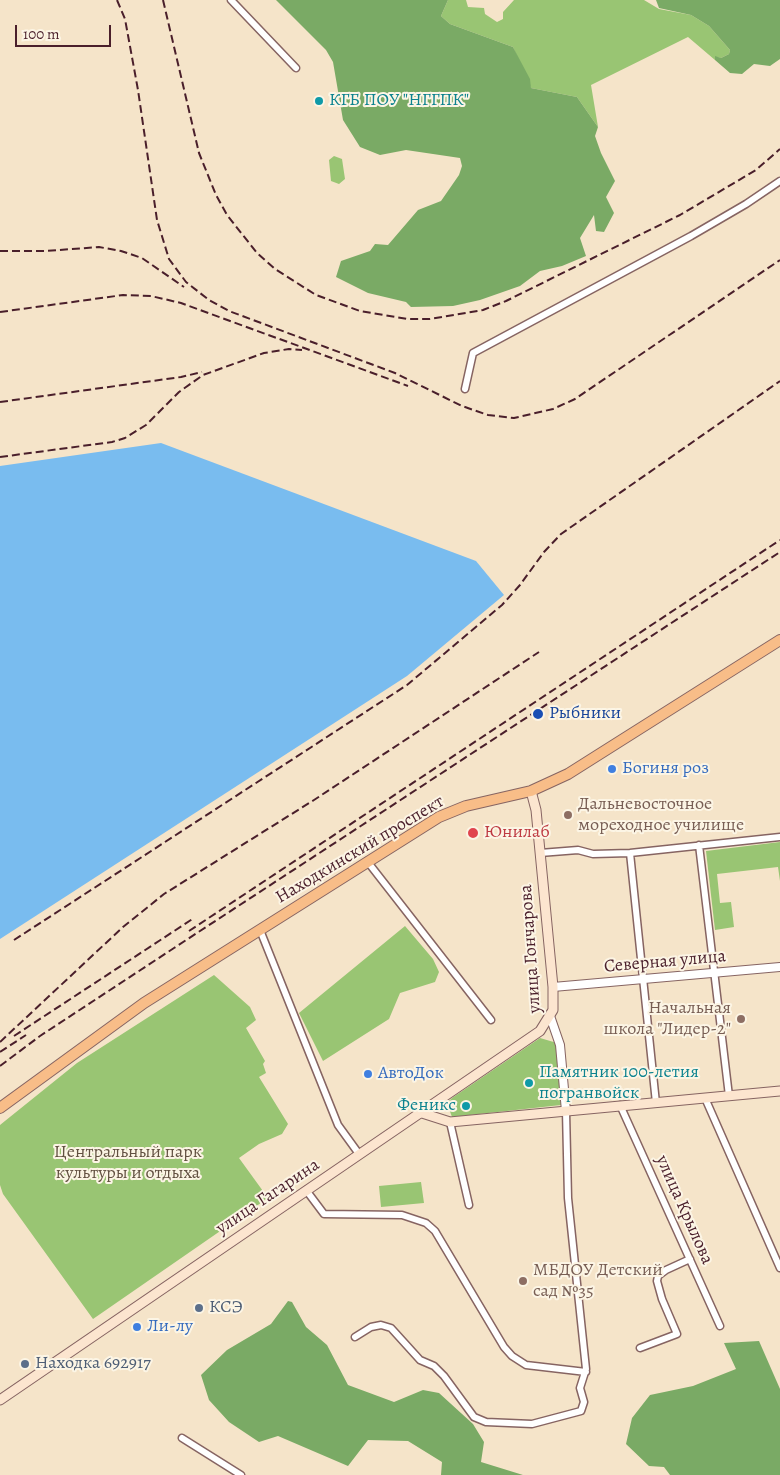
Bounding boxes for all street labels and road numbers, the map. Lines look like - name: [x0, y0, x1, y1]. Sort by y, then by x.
- street label: Находкинский проспект: [272, 791, 448, 909]
- street label: улица Гончарова: [516, 884, 546, 1014]
- street label: Северная улица: [603, 946, 727, 978]
- street label: улица Крылова: [650, 1152, 718, 1268]
- street label: улица Гагарина: [212, 1154, 324, 1240]

